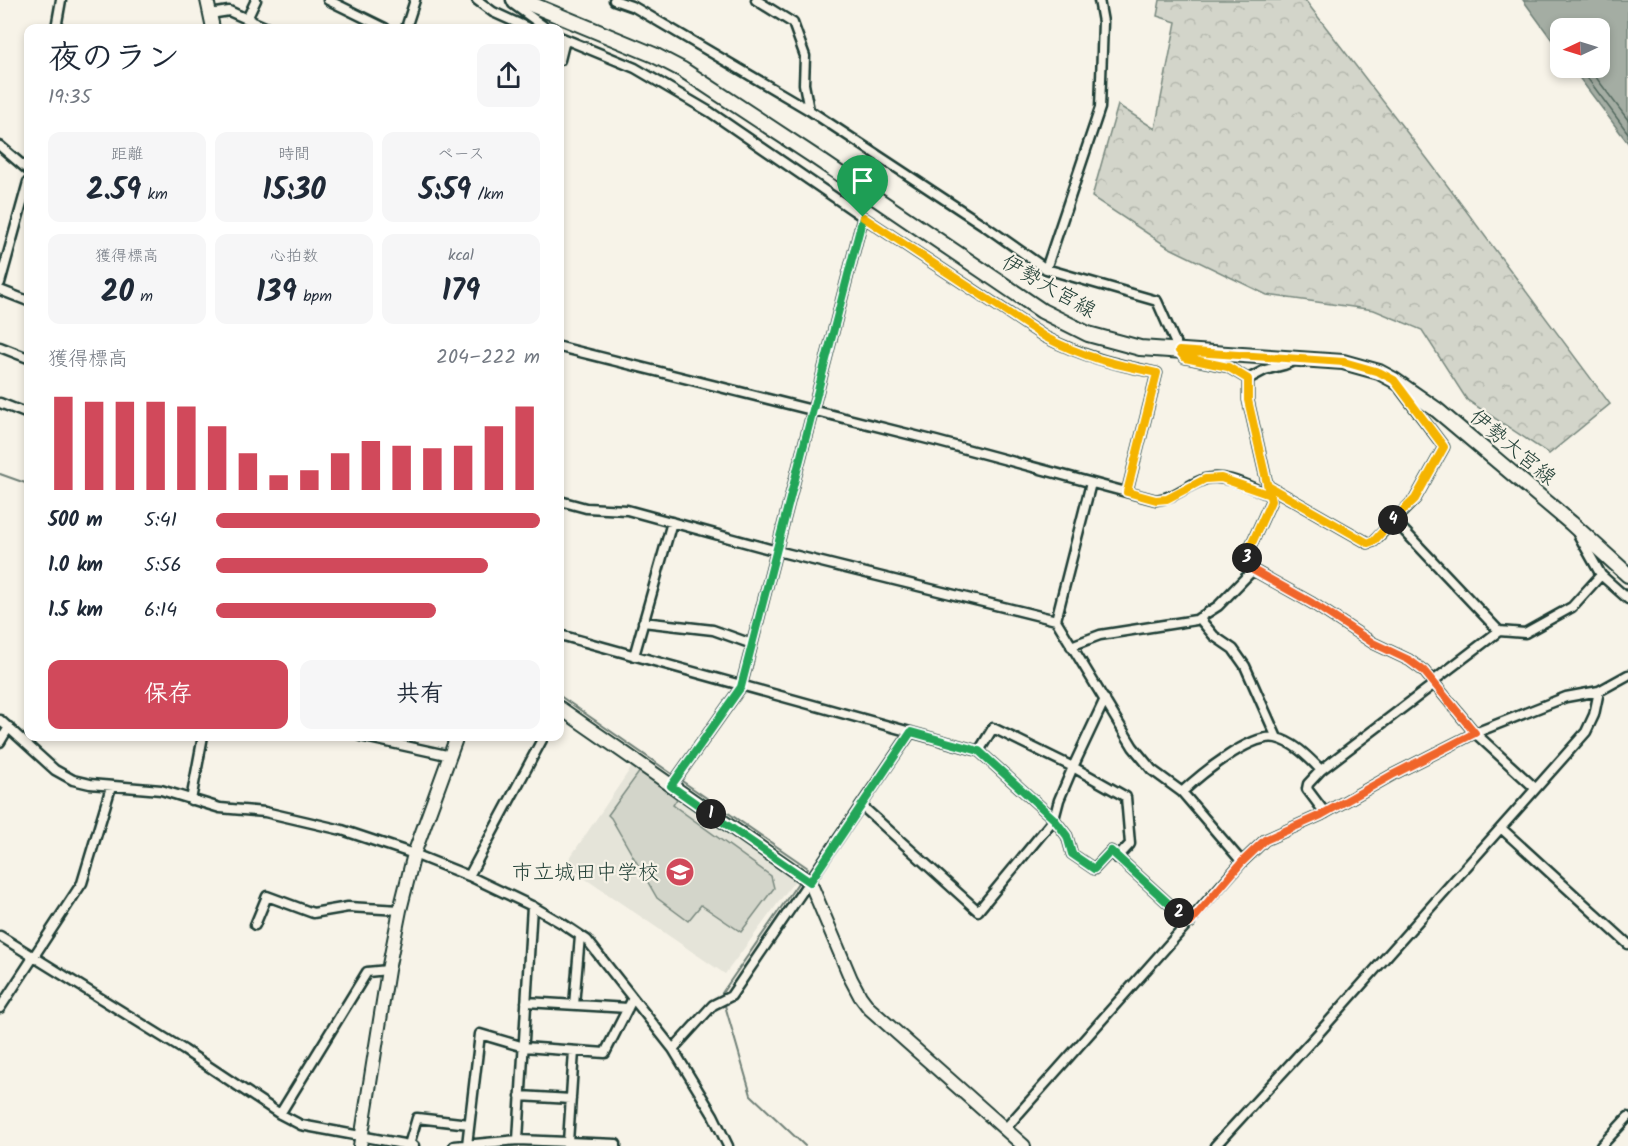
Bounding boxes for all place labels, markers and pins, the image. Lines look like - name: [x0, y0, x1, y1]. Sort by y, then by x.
- pin: [837, 155, 888, 217]
- pin: 4: [1378, 505, 1408, 535]
- pin: 3: [1232, 543, 1262, 573]
- pin: 1: [696, 799, 726, 829]
- school or university icon: 市立城田中学校: [664, 856, 696, 888]
- place label: 市立城田中学校: [512, 857, 659, 890]
- pin: 2: [1164, 898, 1194, 928]

